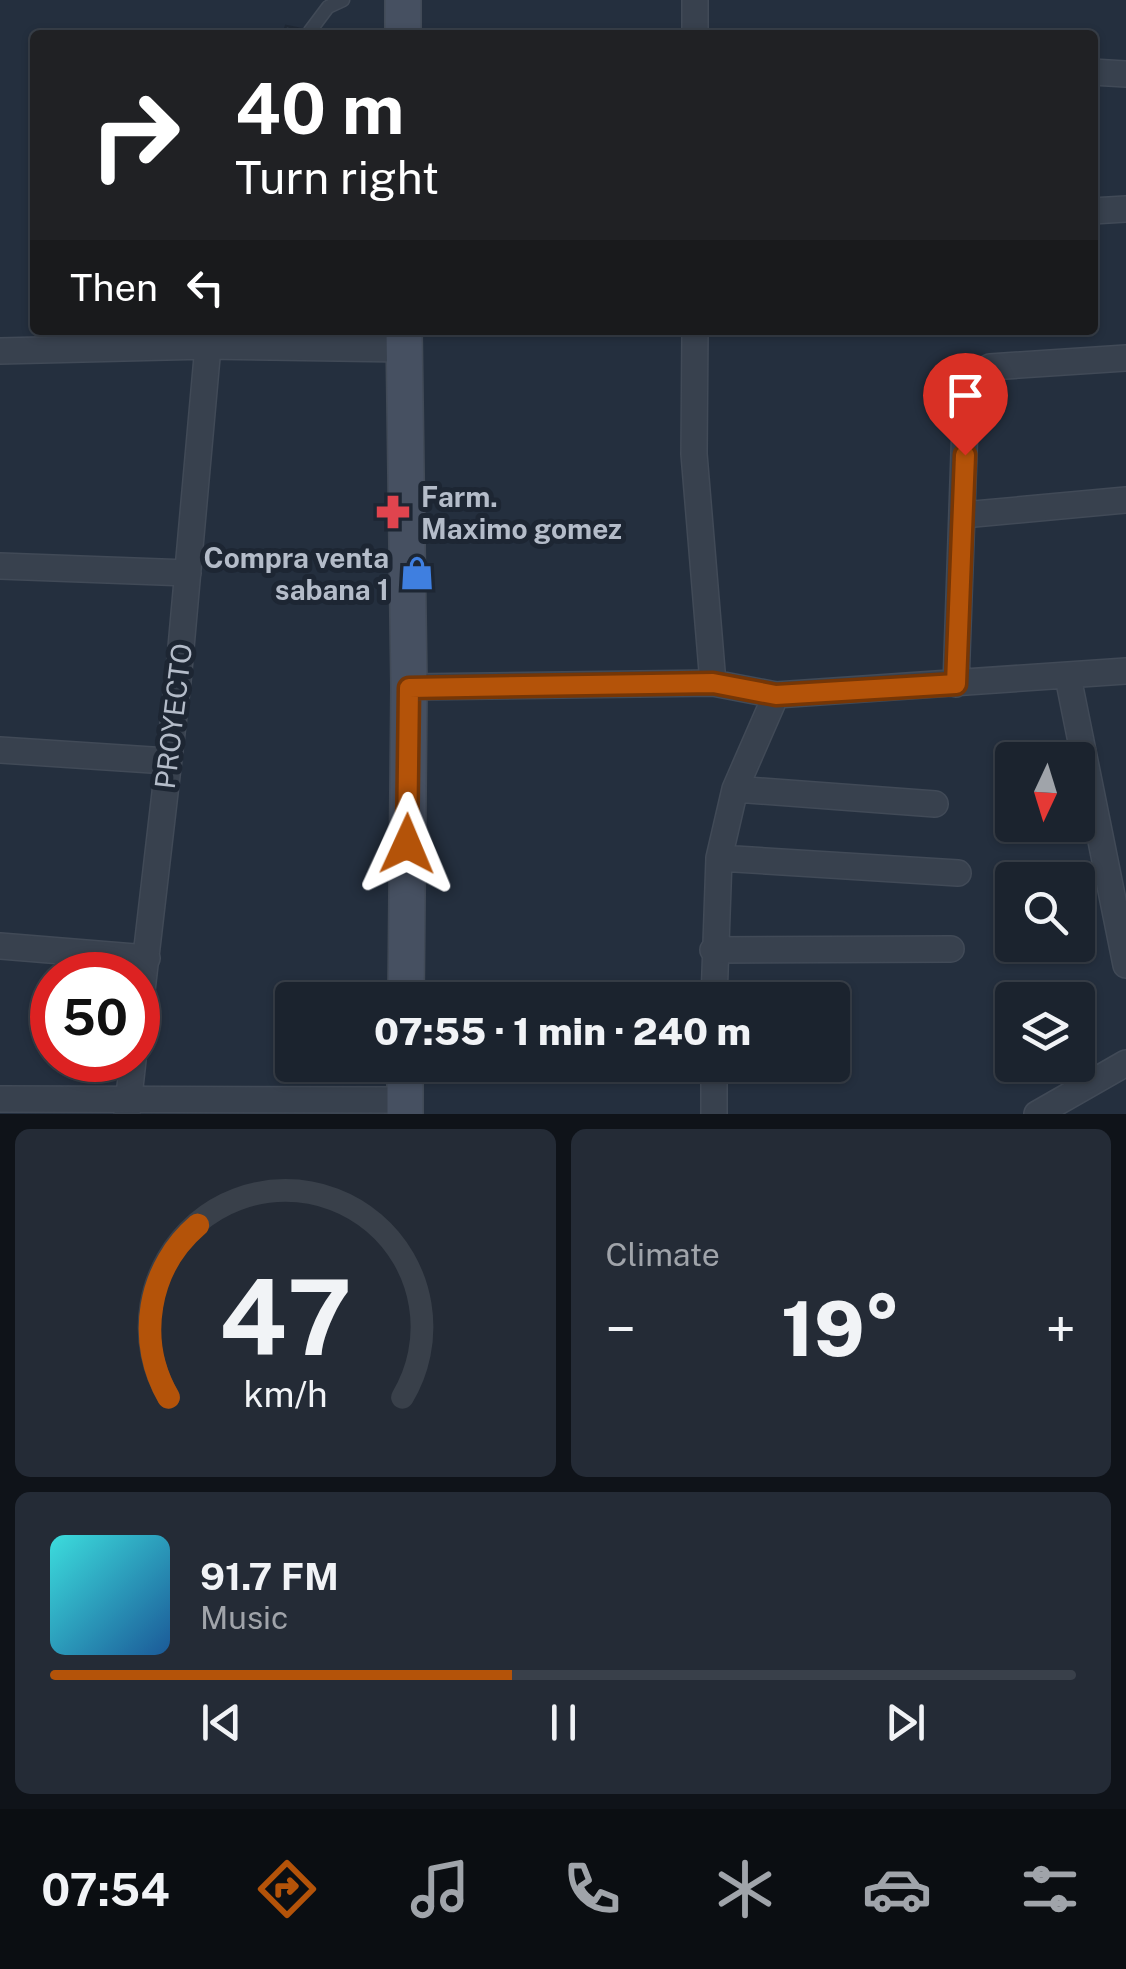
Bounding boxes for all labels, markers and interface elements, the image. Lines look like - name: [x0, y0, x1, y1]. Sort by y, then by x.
- text: 40 m: [235, 67, 405, 150]
- icon: right: [70, 70, 200, 200]
- text: Turn right: [235, 151, 439, 204]
- icon: left: [178, 260, 233, 315]
- text: Then: [70, 265, 158, 310]
- pin: [923, 353, 1008, 456]
- icon: arrive: [938, 368, 993, 423]
- place label: Farm. Maximo gomez: [421, 480, 622, 545]
- pharmacy icon: Farm. Maximo gomez: [374, 493, 412, 531]
- place label: Compra venta sabana 1: [203, 541, 389, 606]
- shop icon: Compra venta sabana 1: [398, 554, 436, 592]
- street label: PROYECTO: [148, 641, 198, 791]
- north arrow: [995, 742, 1095, 842]
- map controls: [995, 742, 1095, 1082]
- position arrow: [355, 792, 459, 896]
- button: search: [995, 862, 1095, 962]
- speed limit sign: 50: [30, 952, 160, 1082]
- button: layers: [995, 982, 1095, 1082]
- text: 07:55 · 1 min · 240 m: [374, 1009, 751, 1054]
- text: Climate: [606, 1236, 720, 1273]
- text: 47: [219, 1256, 352, 1378]
- text: 19°: [781, 1285, 900, 1373]
- text: −: [606, 1297, 636, 1361]
- text: +: [1046, 1297, 1076, 1361]
- text: km/h: [243, 1373, 327, 1415]
- text: 91.7 FM: [200, 1554, 339, 1599]
- text: Music: [200, 1599, 288, 1636]
- icon: previous: [194, 1695, 249, 1750]
- icon: pause: [536, 1695, 591, 1750]
- icon: next: [878, 1695, 933, 1750]
- icon: directions: [252, 1854, 322, 1924]
- icon: music: [405, 1854, 475, 1924]
- icon: phone: [557, 1854, 627, 1924]
- icon: climate: [710, 1854, 780, 1924]
- icon: car: [862, 1854, 932, 1924]
- icon: filters: [1015, 1854, 1085, 1924]
- text: 07:54: [41, 1863, 170, 1916]

